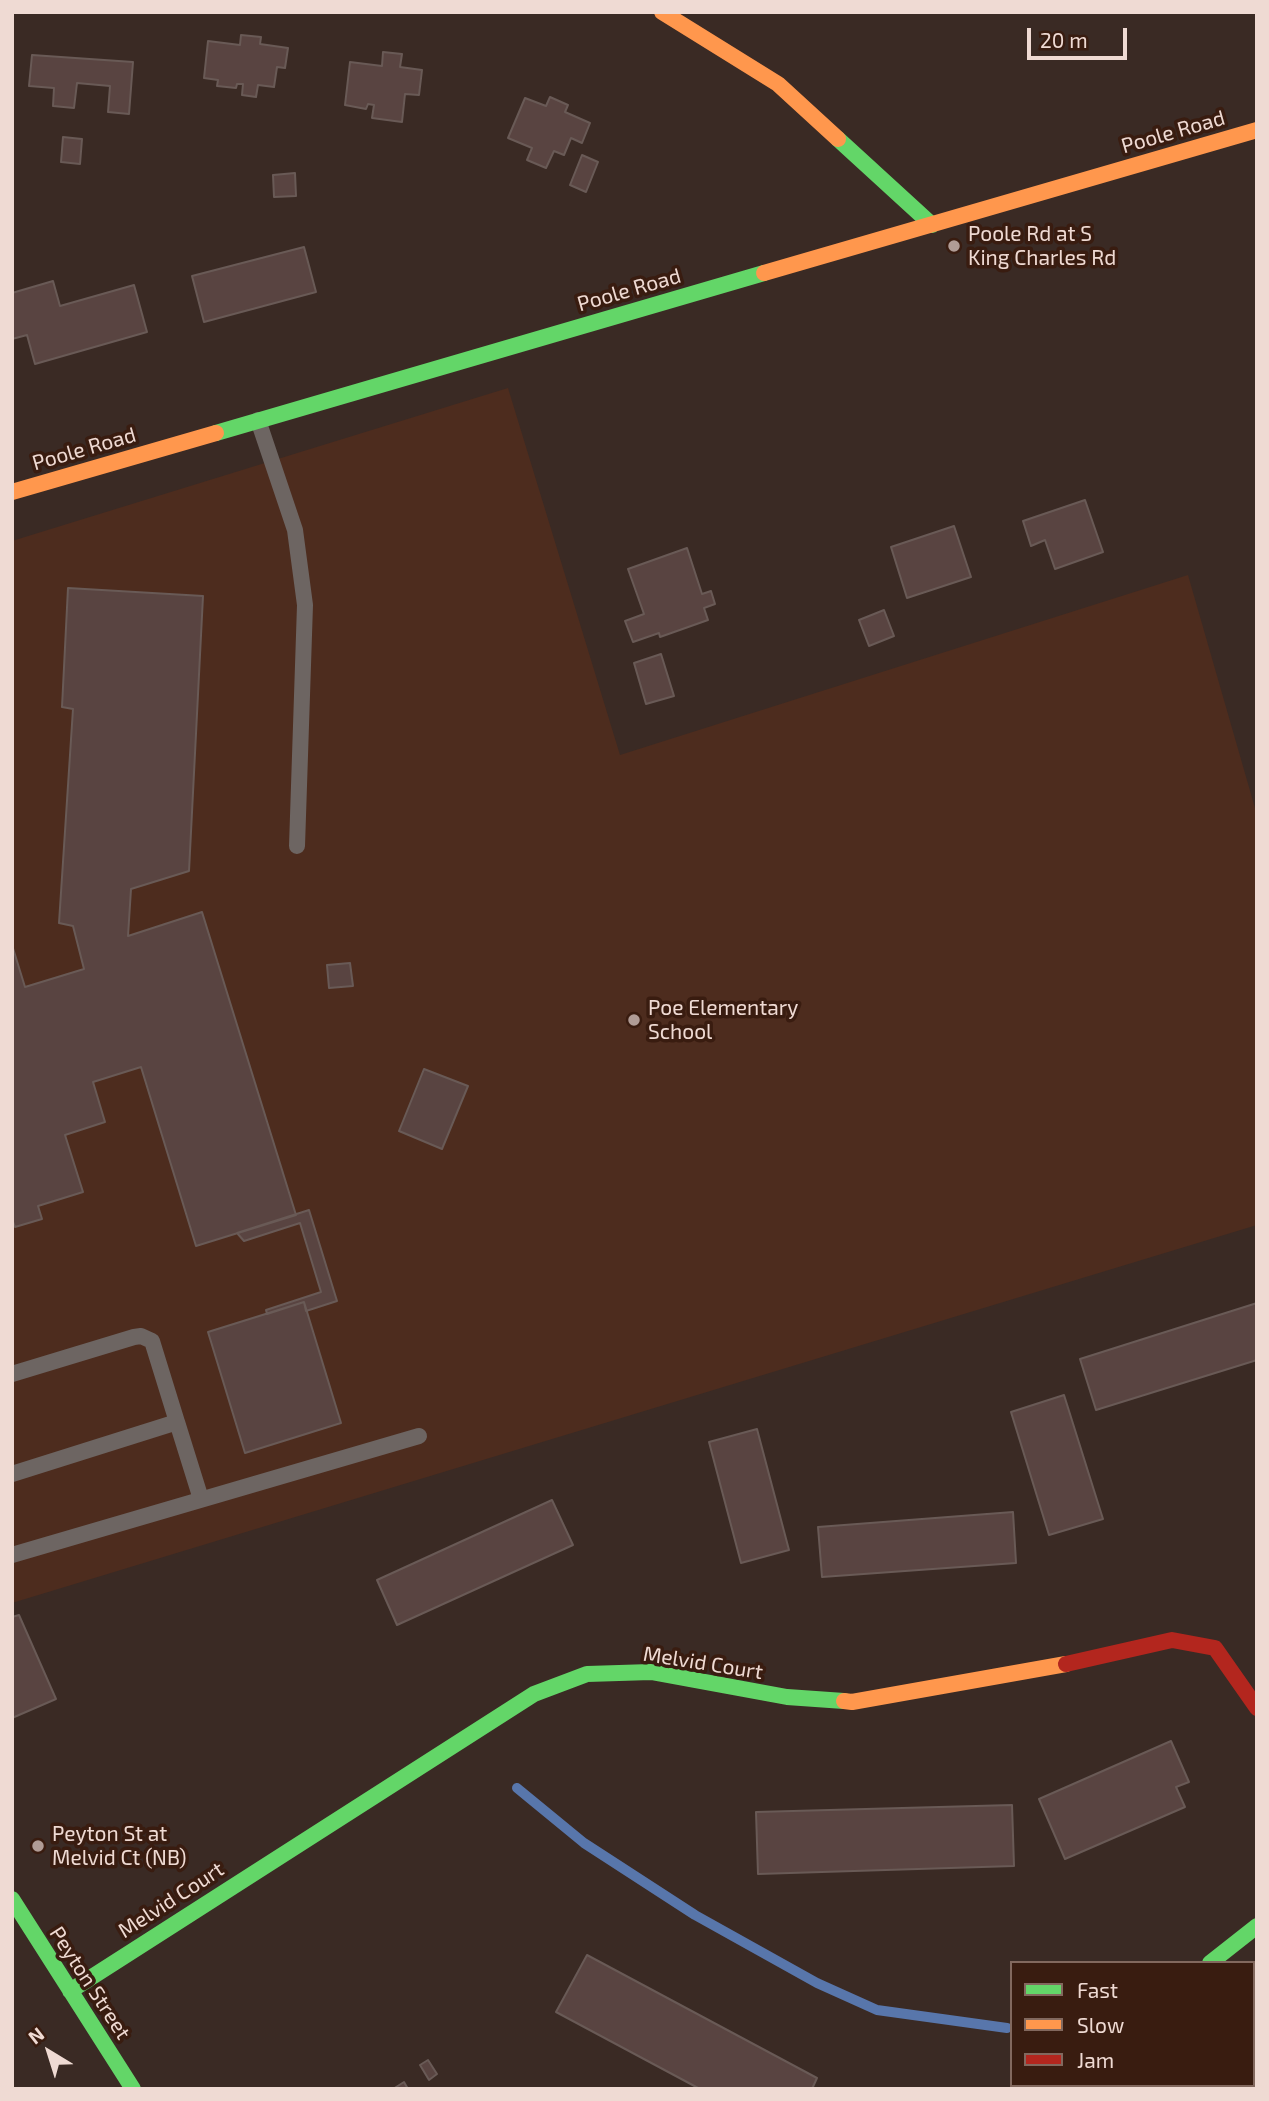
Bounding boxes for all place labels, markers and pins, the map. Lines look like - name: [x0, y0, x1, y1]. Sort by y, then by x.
- place label: Poole Rd at S King Charles Rd: [968, 221, 1116, 271]
- marker: Poole Rd at S King Charles Rd: [946, 238, 962, 254]
- place label: Poe Elementary School: [648, 995, 798, 1045]
- marker: Poe Elementary School: [626, 1012, 642, 1028]
- place label: Peyton St at Melvid Ct (NB): [52, 1821, 187, 1871]
- marker: Peyton St at Melvid Ct (NB): [30, 1838, 46, 1854]

